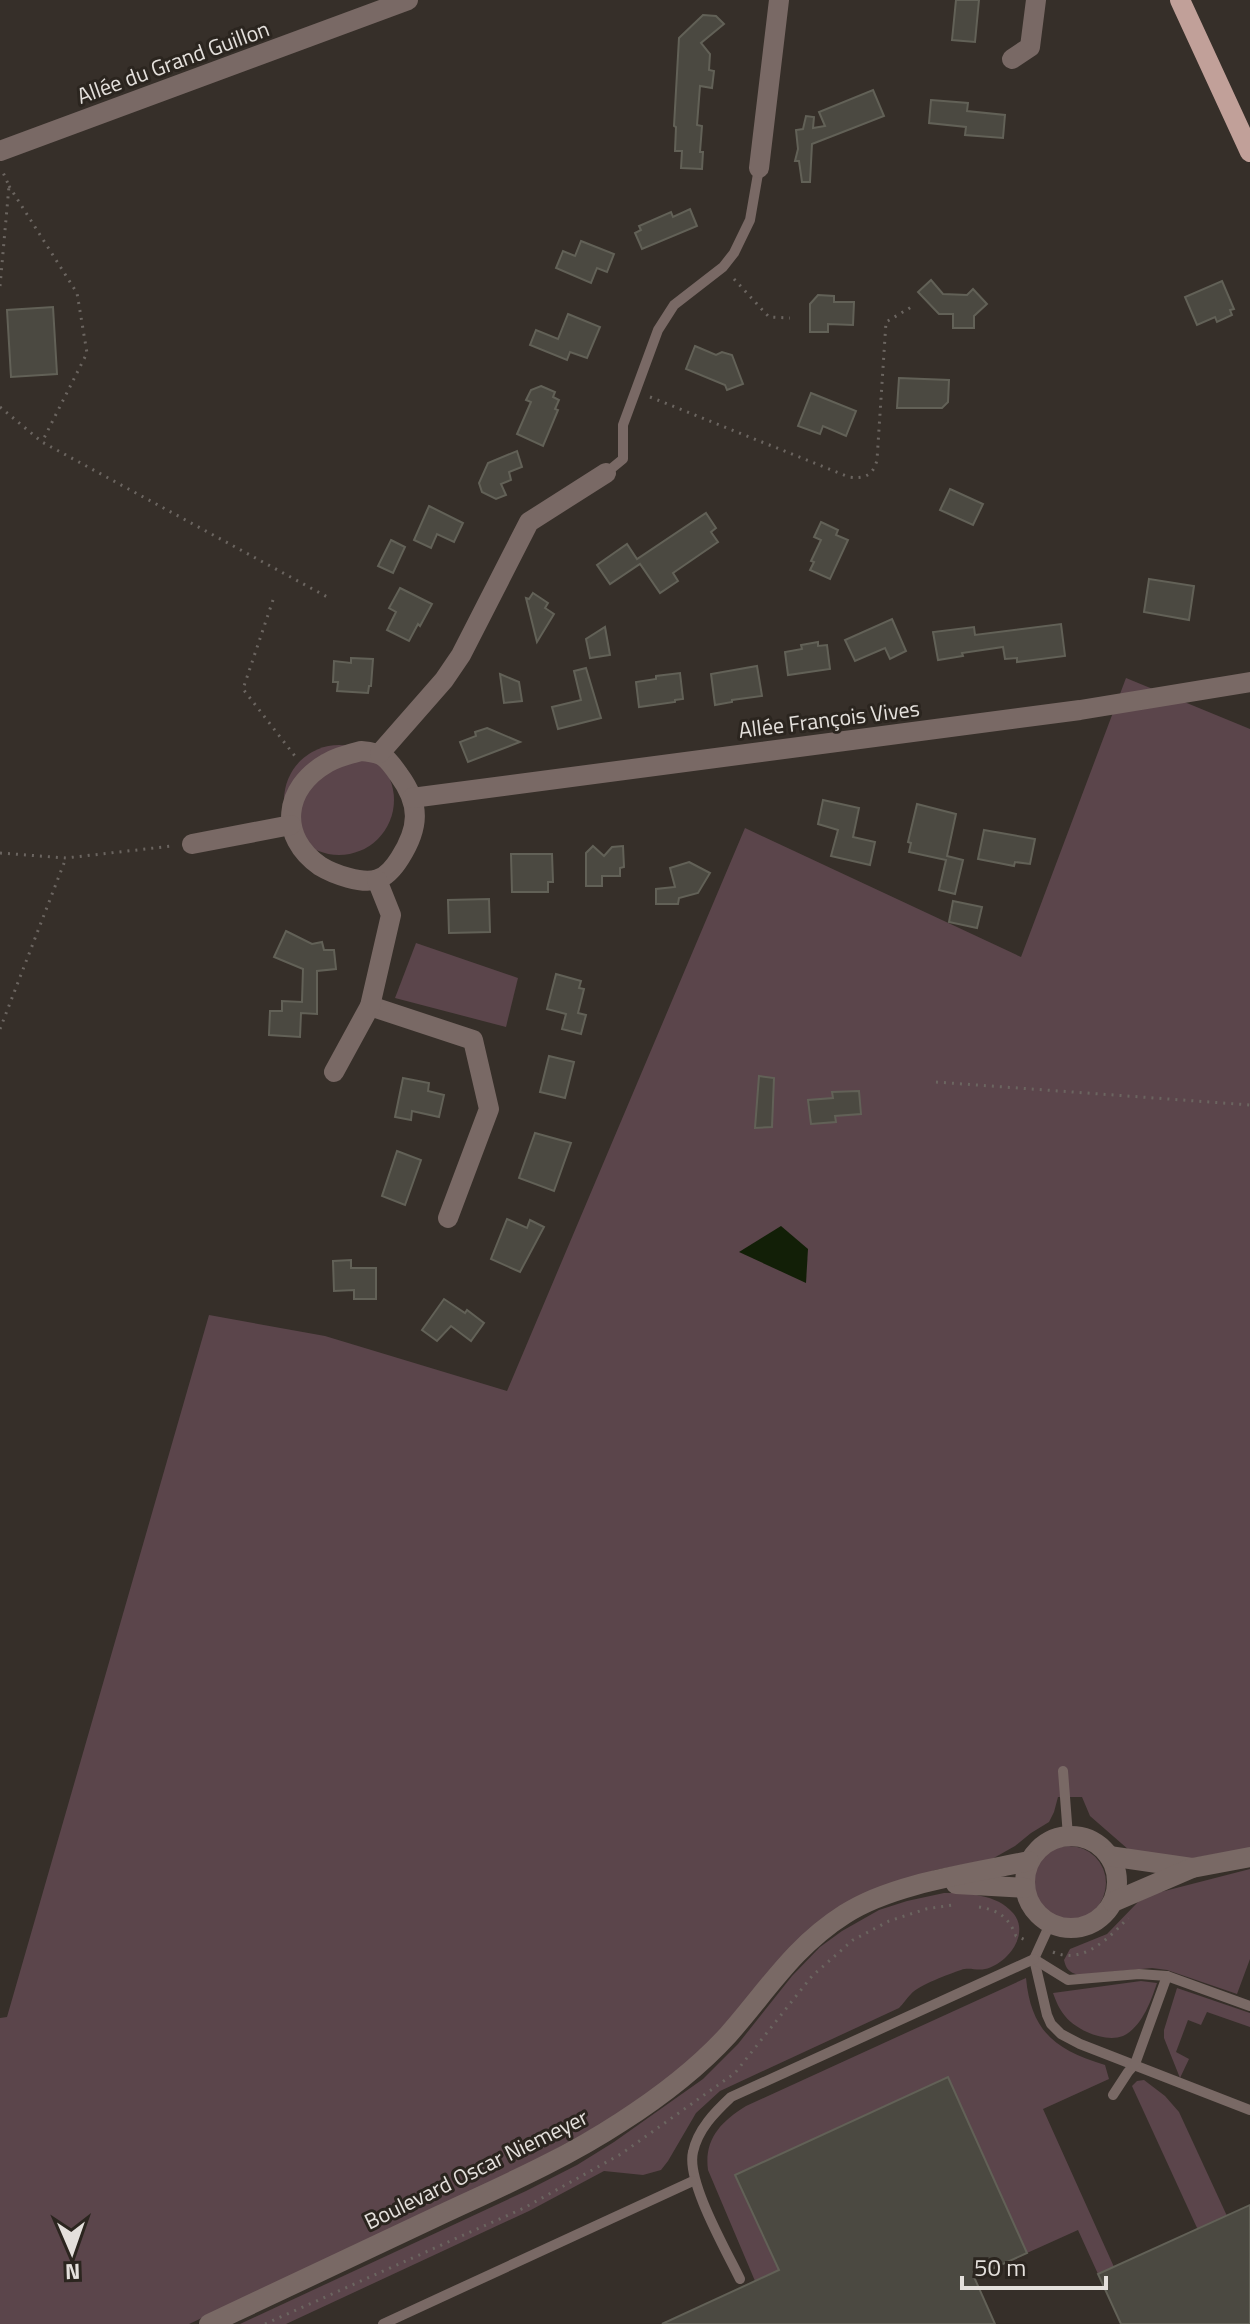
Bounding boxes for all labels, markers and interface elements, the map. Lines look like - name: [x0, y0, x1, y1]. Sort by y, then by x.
- street label: Allée du Grand Guillon: [72, 11, 274, 113]
- street label: Allée François Vives: [736, 691, 922, 747]
- street label: Boulevard Oscar Niemeyer: [358, 2100, 594, 2238]
- north arrow: [32, 2212, 112, 2292]
- scale bar: [962, 2240, 1106, 2290]
- text: 50 m: [974, 2249, 1026, 2285]
- text: N: [64, 2255, 81, 2289]

